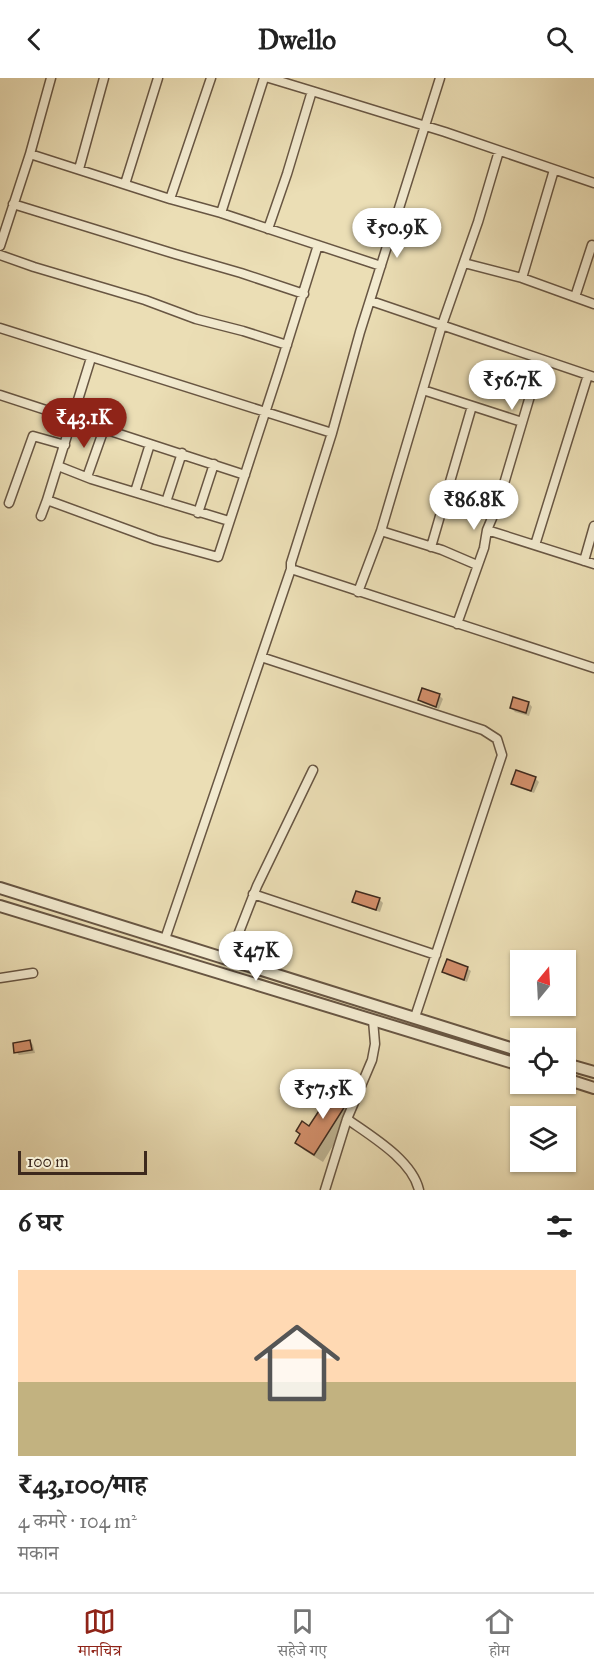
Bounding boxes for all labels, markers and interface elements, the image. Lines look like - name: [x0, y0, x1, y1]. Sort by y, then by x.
- icon: back: [18, 23, 51, 56]
- text: Dwello: [258, 23, 336, 56]
- icon: search: [543, 23, 576, 56]
- pin: ₹50.9K: [348, 208, 446, 259]
- text: ₹50.9K: [366, 215, 428, 239]
- pin: ₹56.7K: [463, 360, 561, 411]
- text: ₹56.7K: [483, 367, 541, 391]
- pin: ₹43.1K: [35, 398, 133, 449]
- text: ₹43.1K: [56, 405, 112, 429]
- pin: ₹86.8K: [425, 480, 523, 531]
- text: ₹86.8K: [443, 487, 505, 511]
- pin: ₹47K: [220, 931, 292, 982]
- text: ₹47K: [233, 938, 279, 962]
- north arrow: [510, 950, 576, 1016]
- map controls: [510, 950, 576, 1172]
- button: locate: [510, 1028, 576, 1094]
- pin: ₹57.5K: [274, 1069, 372, 1120]
- text: ₹57.5K: [294, 1076, 352, 1100]
- button: layers: [510, 1106, 576, 1172]
- scale bar: [18, 1148, 147, 1176]
- text: 100 m: [27, 1152, 69, 1171]
- text: 6 घर: [18, 1206, 63, 1238]
- icon: filters: [543, 1210, 576, 1243]
- icon: home: [243, 1309, 351, 1417]
- text: ₹43,100/माह: [18, 1468, 147, 1500]
- text: 4 कमरे · 104 m²: [18, 1509, 137, 1533]
- text: मकान: [18, 1541, 59, 1565]
- tab: मानचित्र: [78, 1605, 122, 1666]
- tab: सहेजे गए: [278, 1605, 327, 1666]
- tab: होम: [483, 1605, 516, 1666]

